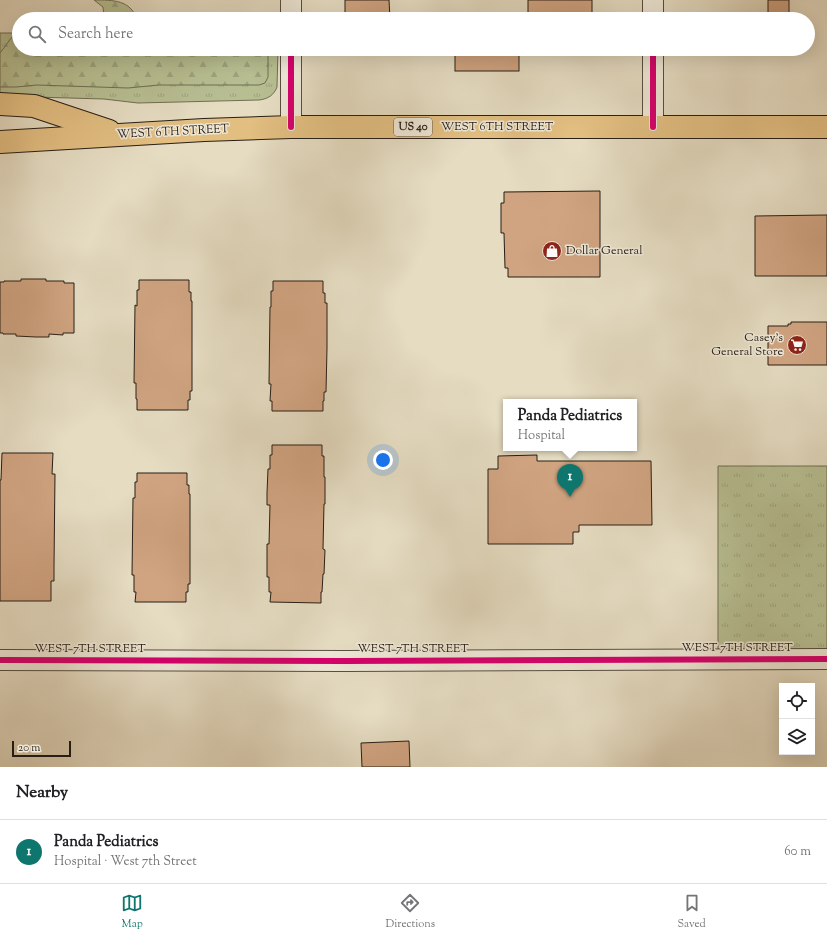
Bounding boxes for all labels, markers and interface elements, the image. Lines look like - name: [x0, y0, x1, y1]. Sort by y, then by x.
- search box: [12, 12, 815, 56]
- icon: search: [26, 23, 48, 45]
- text: Search here: [58, 24, 133, 45]
- road number: US 40: [394, 118, 432, 136]
- street label: WEST 6TH STREET: [441, 118, 554, 136]
- street label: WEST 6TH STREET: [116, 120, 230, 144]
- shop icon: Dollar General: [541, 240, 563, 262]
- place label: Dollar General: [566, 242, 643, 260]
- place label: Casey's General Store: [711, 329, 783, 361]
- supermarket icon: Casey's General Store: [786, 334, 808, 356]
- popup: [503, 399, 637, 451]
- text: Panda Pediatrics: [518, 406, 622, 427]
- text: Hospital: [518, 427, 565, 445]
- your location: [373, 450, 393, 470]
- pin: 1: [557, 464, 583, 497]
- street label: WEST 7TH STREET: [681, 639, 793, 657]
- street label: WEST 7TH STREET: [34, 640, 146, 658]
- street label: WEST 7TH STREET: [357, 640, 469, 658]
- map controls: [779, 683, 815, 755]
- button: locate: [779, 683, 815, 719]
- button: layers: [779, 719, 815, 755]
- scale bar: [12, 739, 71, 758]
- text: 20 m: [18, 740, 40, 756]
- text: Nearby: [16, 781, 68, 805]
- text: Panda Pediatrics: [54, 832, 158, 853]
- text: 1: [27, 843, 31, 861]
- text: 60 m: [784, 843, 811, 861]
- text: Hospital · West 7th Street: [54, 853, 197, 871]
- tab: Map: [121, 892, 143, 932]
- tab: Directions: [386, 892, 435, 932]
- tab: Saved: [678, 892, 706, 932]

